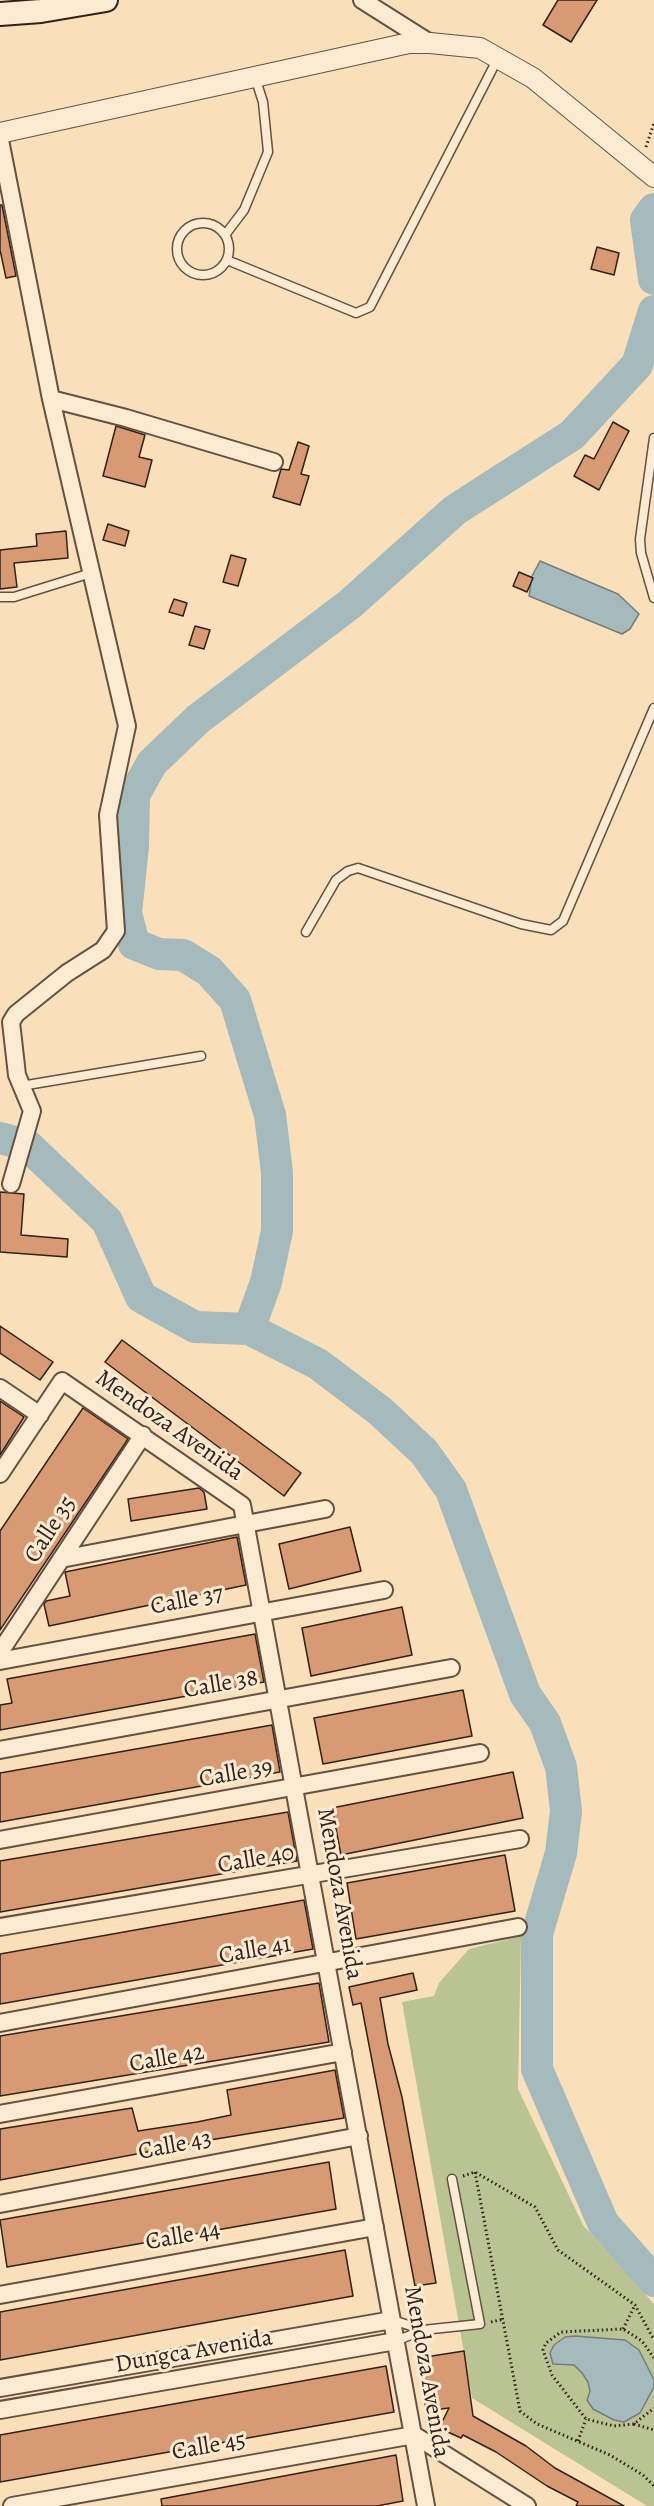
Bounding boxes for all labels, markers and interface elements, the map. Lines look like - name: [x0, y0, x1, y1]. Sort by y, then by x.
- street label: Mendoza Avenida: [89, 1364, 249, 1488]
- street label: Calle 35: [19, 1491, 83, 1569]
- street label: Calle 37: [148, 1580, 226, 1622]
- street label: Calle 38: [182, 1664, 260, 1706]
- street label: Calle 39: [197, 1753, 275, 1795]
- street label: Mendoza Avenida: [310, 1806, 368, 1982]
- street label: Calle 40: [216, 1839, 296, 1881]
- street label: Calle 41: [217, 1931, 293, 1971]
- street label: Calle 42: [127, 2038, 207, 2080]
- street label: Calle 43: [136, 2125, 214, 2167]
- street label: Calle 44: [143, 2216, 223, 2258]
- street label: Mendoza Avenida: [397, 2284, 455, 2460]
- street label: Dungca Avenida: [113, 2324, 275, 2380]
- street label: Calle 45: [170, 2426, 248, 2468]

